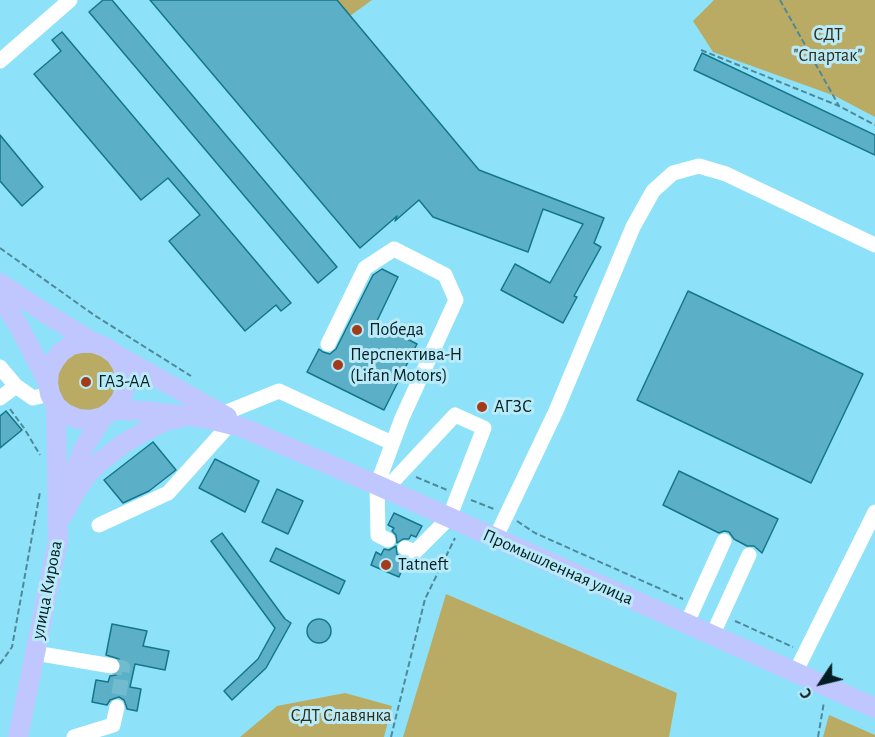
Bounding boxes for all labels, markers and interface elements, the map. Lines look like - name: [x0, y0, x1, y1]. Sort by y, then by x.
- park label: СДТ "Спартак": [794, 24, 862, 66]
- place label: Победа: [369, 319, 424, 341]
- marker: Победа: [350, 323, 364, 337]
- place label: Перспектива-Н (Lifan Motors): [350, 344, 462, 386]
- marker: Перспектива-Н (Lifan Motors): [331, 358, 345, 372]
- place label: ГАЗ-АА: [98, 371, 150, 393]
- marker: ГАЗ-АА: [79, 375, 93, 389]
- place label: АГЗС: [494, 396, 532, 418]
- marker: АГЗС: [475, 400, 489, 414]
- street label: Промышленная улица: [480, 524, 636, 610]
- street label: улица Кирова: [27, 539, 67, 641]
- place label: Tatneft: [398, 554, 449, 576]
- marker: Tatneft: [379, 558, 393, 572]
- north arrow: [791, 653, 851, 713]
- text: С: [797, 685, 815, 702]
- park label: СДТ Славянка: [290, 705, 392, 727]

